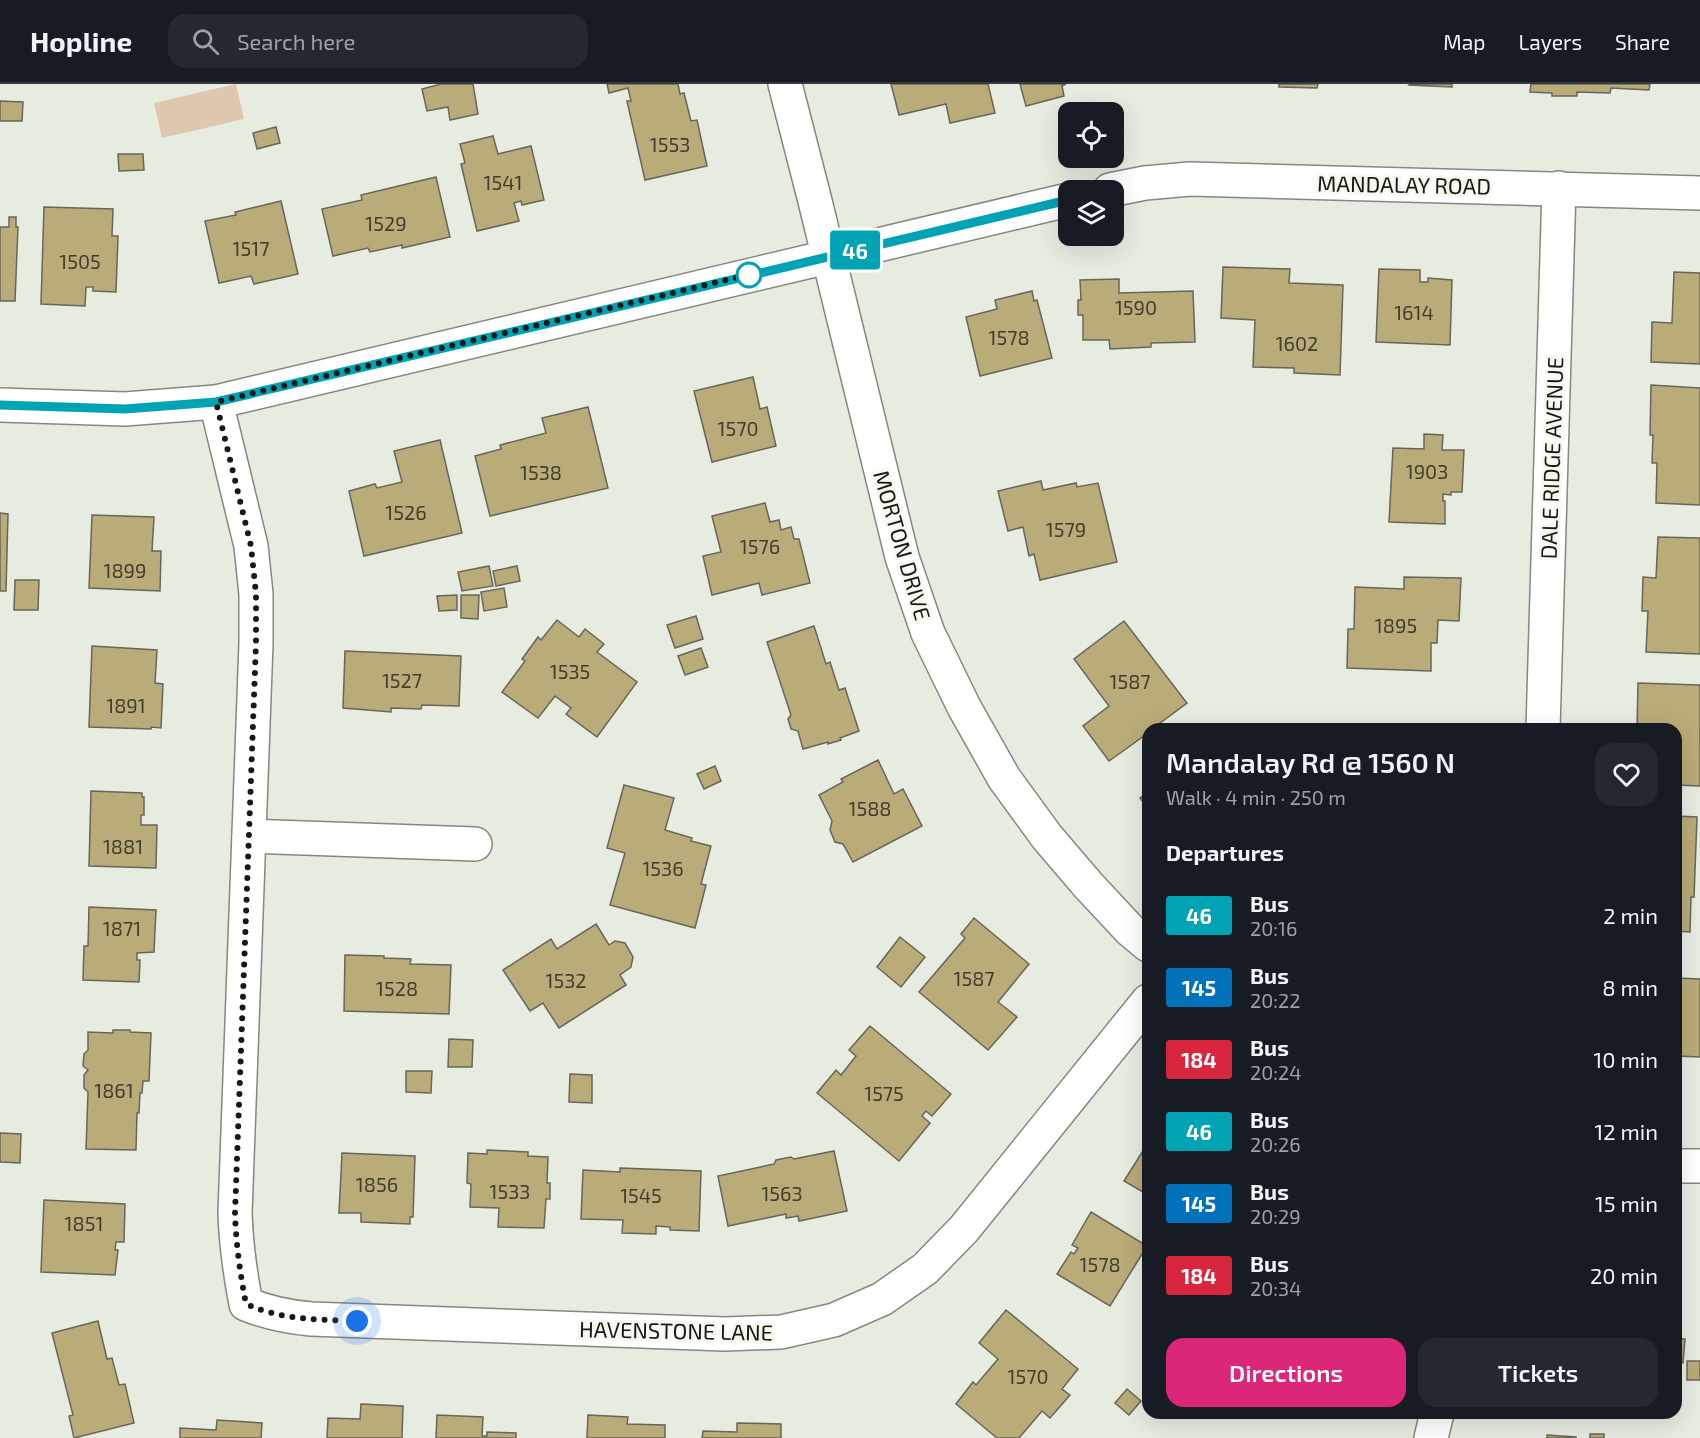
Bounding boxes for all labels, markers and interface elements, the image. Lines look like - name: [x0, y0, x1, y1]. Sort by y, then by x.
- search box: [168, 14, 588, 68]
- text: Hopline: [30, 24, 132, 58]
- icon: search: [189, 25, 222, 58]
- text: Search here: [237, 28, 355, 54]
- text: Map: [1443, 29, 1485, 54]
- text: Layers: [1518, 29, 1582, 54]
- text: Share: [1615, 29, 1670, 54]
- map controls: [1058, 102, 1124, 246]
- button: locate: [1058, 102, 1124, 168]
- house number: 1553: [650, 132, 690, 156]
- street label: MANDALAY ROAD: [1317, 169, 1491, 199]
- house number: 1541: [484, 170, 522, 194]
- button: layers: [1058, 180, 1124, 246]
- house number: 1529: [365, 211, 407, 235]
- line badge: 46: [828, 230, 882, 270]
- house number: 1517: [233, 236, 269, 260]
- text: 46: [842, 238, 868, 263]
- house number: 1505: [59, 249, 101, 273]
- unlabelled marker: [736, 262, 762, 288]
- house number: 1590: [1115, 295, 1157, 319]
- house number: 1614: [1394, 300, 1434, 324]
- house number: 1578: [988, 325, 1030, 349]
- house number: 1602: [1276, 331, 1318, 355]
- street label: DALE RIDGE AVENUE: [1534, 356, 1568, 560]
- house number: 1570: [718, 416, 758, 440]
- house number: 1903: [1406, 459, 1448, 483]
- house number: 1538: [520, 460, 562, 484]
- street label: MORTON DRIVE: [869, 467, 937, 623]
- house number: 1526: [385, 500, 427, 524]
- house number: 1579: [1046, 517, 1086, 541]
- house number: 1576: [740, 534, 780, 558]
- house number: 1899: [104, 558, 146, 582]
- house number: 1895: [1375, 613, 1417, 637]
- house number: 1535: [550, 659, 590, 683]
- house number: 1527: [382, 668, 422, 692]
- house number: 1587: [1109, 669, 1151, 693]
- house number: 1891: [106, 693, 146, 717]
- button: heart: [1595, 743, 1658, 806]
- text: Mandalay Rd @ 1560 N: [1166, 745, 1455, 779]
- text: Walk · 4 min · 250 m: [1166, 785, 1346, 809]
- house number: 1588: [849, 796, 891, 820]
- house number: 1881: [103, 834, 143, 858]
- text: Departures: [1166, 839, 1284, 865]
- house number: 1536: [642, 856, 684, 880]
- text: Bus: [1250, 890, 1289, 916]
- text: 2 min: [1603, 902, 1658, 928]
- text: 46: [1186, 903, 1212, 928]
- house number: 1871: [103, 916, 141, 940]
- text: 20:16: [1250, 916, 1297, 940]
- text: Bus: [1250, 962, 1289, 988]
- house number: 1587: [953, 966, 995, 990]
- house number: 1532: [545, 968, 587, 992]
- text: 8 min: [1602, 974, 1658, 1000]
- text: 145: [1182, 975, 1216, 1000]
- house number: 1528: [376, 976, 418, 1000]
- text: 20:22: [1250, 988, 1301, 1012]
- text: Bus: [1250, 1034, 1289, 1060]
- text: 10 min: [1594, 1046, 1658, 1072]
- text: 184: [1181, 1047, 1217, 1072]
- text: 20:24: [1250, 1060, 1302, 1084]
- house number: 1861: [94, 1078, 134, 1102]
- house number: 1575: [864, 1081, 904, 1105]
- text: Bus: [1250, 1106, 1289, 1132]
- text: 12 min: [1594, 1118, 1658, 1144]
- text: 46: [1186, 1119, 1212, 1144]
- text: 20:26: [1250, 1132, 1301, 1156]
- house number: 1856: [356, 1172, 398, 1196]
- text: Bus: [1250, 1178, 1289, 1204]
- house number: 1533: [490, 1179, 530, 1203]
- house number: 1563: [761, 1181, 803, 1205]
- house number: 1545: [620, 1183, 662, 1207]
- text: 15 min: [1595, 1190, 1658, 1216]
- text: 145: [1182, 1191, 1216, 1216]
- text: 20:29: [1250, 1204, 1301, 1228]
- house number: 1851: [65, 1211, 103, 1235]
- text: Bus: [1250, 1250, 1289, 1276]
- house number: 1578: [1079, 1252, 1121, 1276]
- text: 20 min: [1590, 1262, 1658, 1288]
- text: 184: [1181, 1263, 1217, 1288]
- text: 20:34: [1250, 1276, 1301, 1300]
- your location: [342, 1306, 372, 1336]
- street label: HAVENSTONE LANE: [579, 1315, 773, 1345]
- button: Directions: [1166, 1338, 1406, 1407]
- button: Tickets: [1418, 1338, 1658, 1407]
- house number: 1570: [1008, 1364, 1048, 1388]

